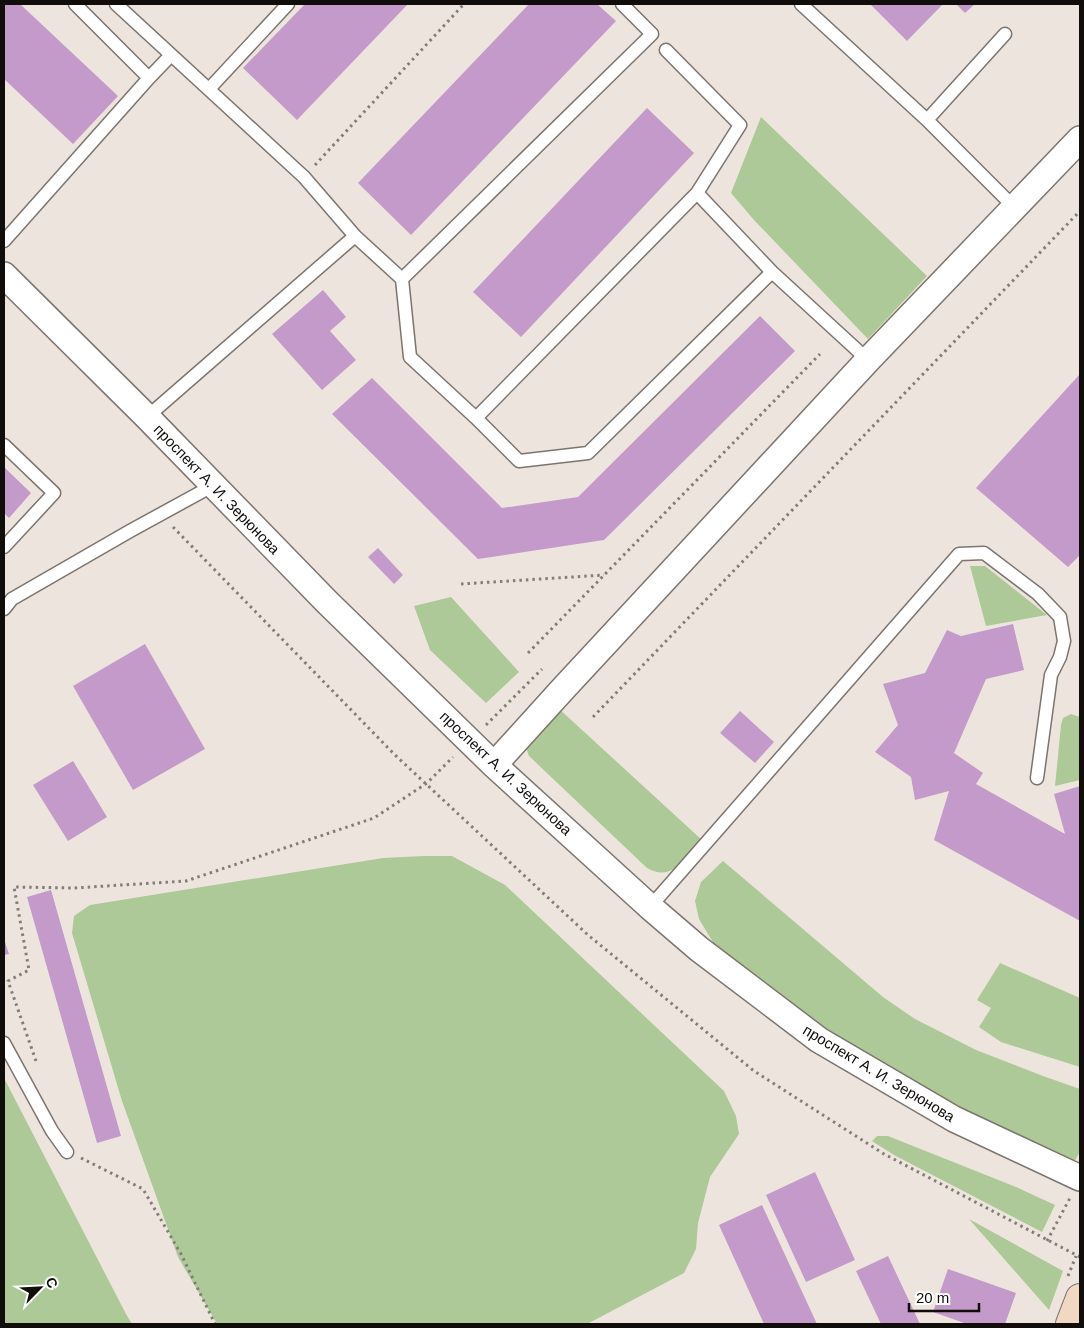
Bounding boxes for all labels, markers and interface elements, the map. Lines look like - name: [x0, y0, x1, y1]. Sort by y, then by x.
- street label: проспект А. И. Зерюнова: [151, 421, 284, 558]
- street label: проспект А. И. Зерюнова: [437, 708, 576, 839]
- street label: проспект А. И. Зерюнова: [800, 1021, 958, 1125]
- north arrow: [15, 1263, 65, 1313]
- text: С: [43, 1275, 61, 1291]
- scale bar: [909, 1280, 979, 1312]
- text: 20 m: [916, 1289, 949, 1306]

